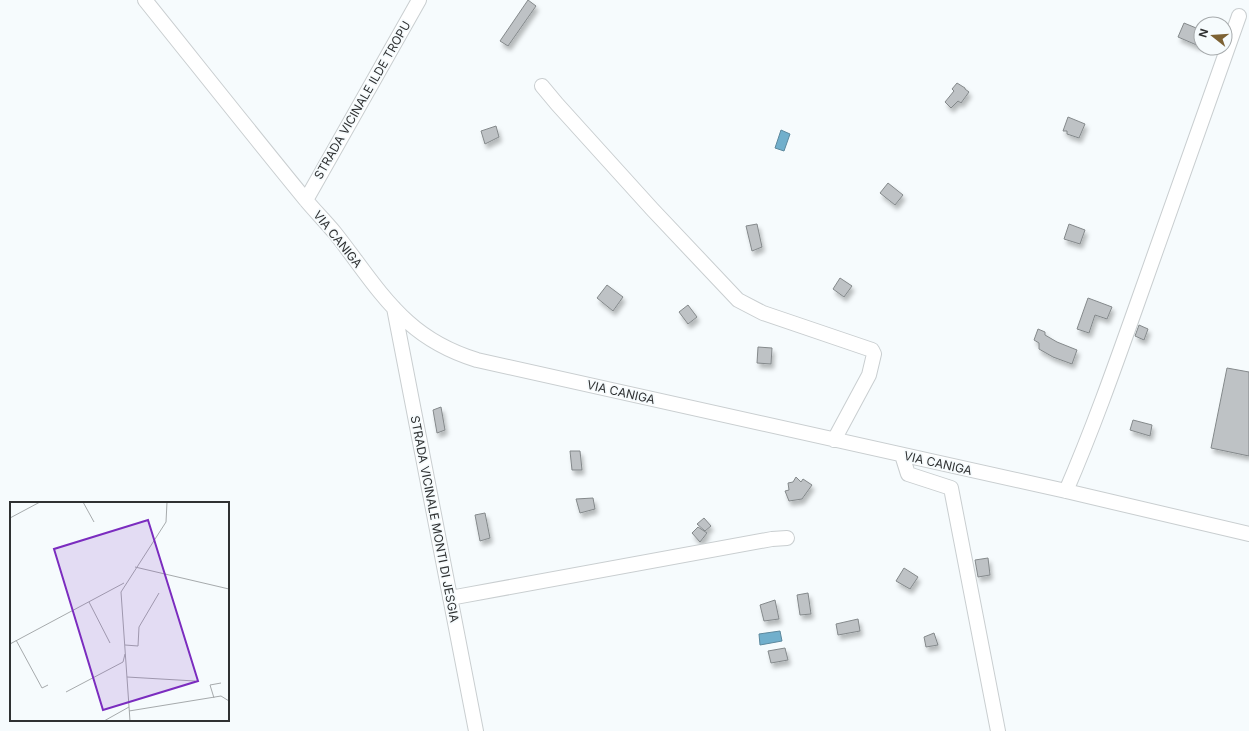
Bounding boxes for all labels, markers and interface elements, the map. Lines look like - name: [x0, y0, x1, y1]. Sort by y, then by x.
- north arrow: [1193, 16, 1233, 56]
- street label: STRADA VICINALE ILDE TROPU: [310, 18, 414, 182]
- text: N: [1196, 27, 1211, 39]
- street label: VIA CANIGA: [310, 207, 366, 271]
- street label: VIA CANIGA: [586, 377, 656, 407]
- street label: STRADA VICINALE MONTI DI JESGIA: [408, 414, 462, 624]
- street label: VIA CANIGA: [903, 448, 973, 478]
- inset map: [10, 502, 229, 721]

